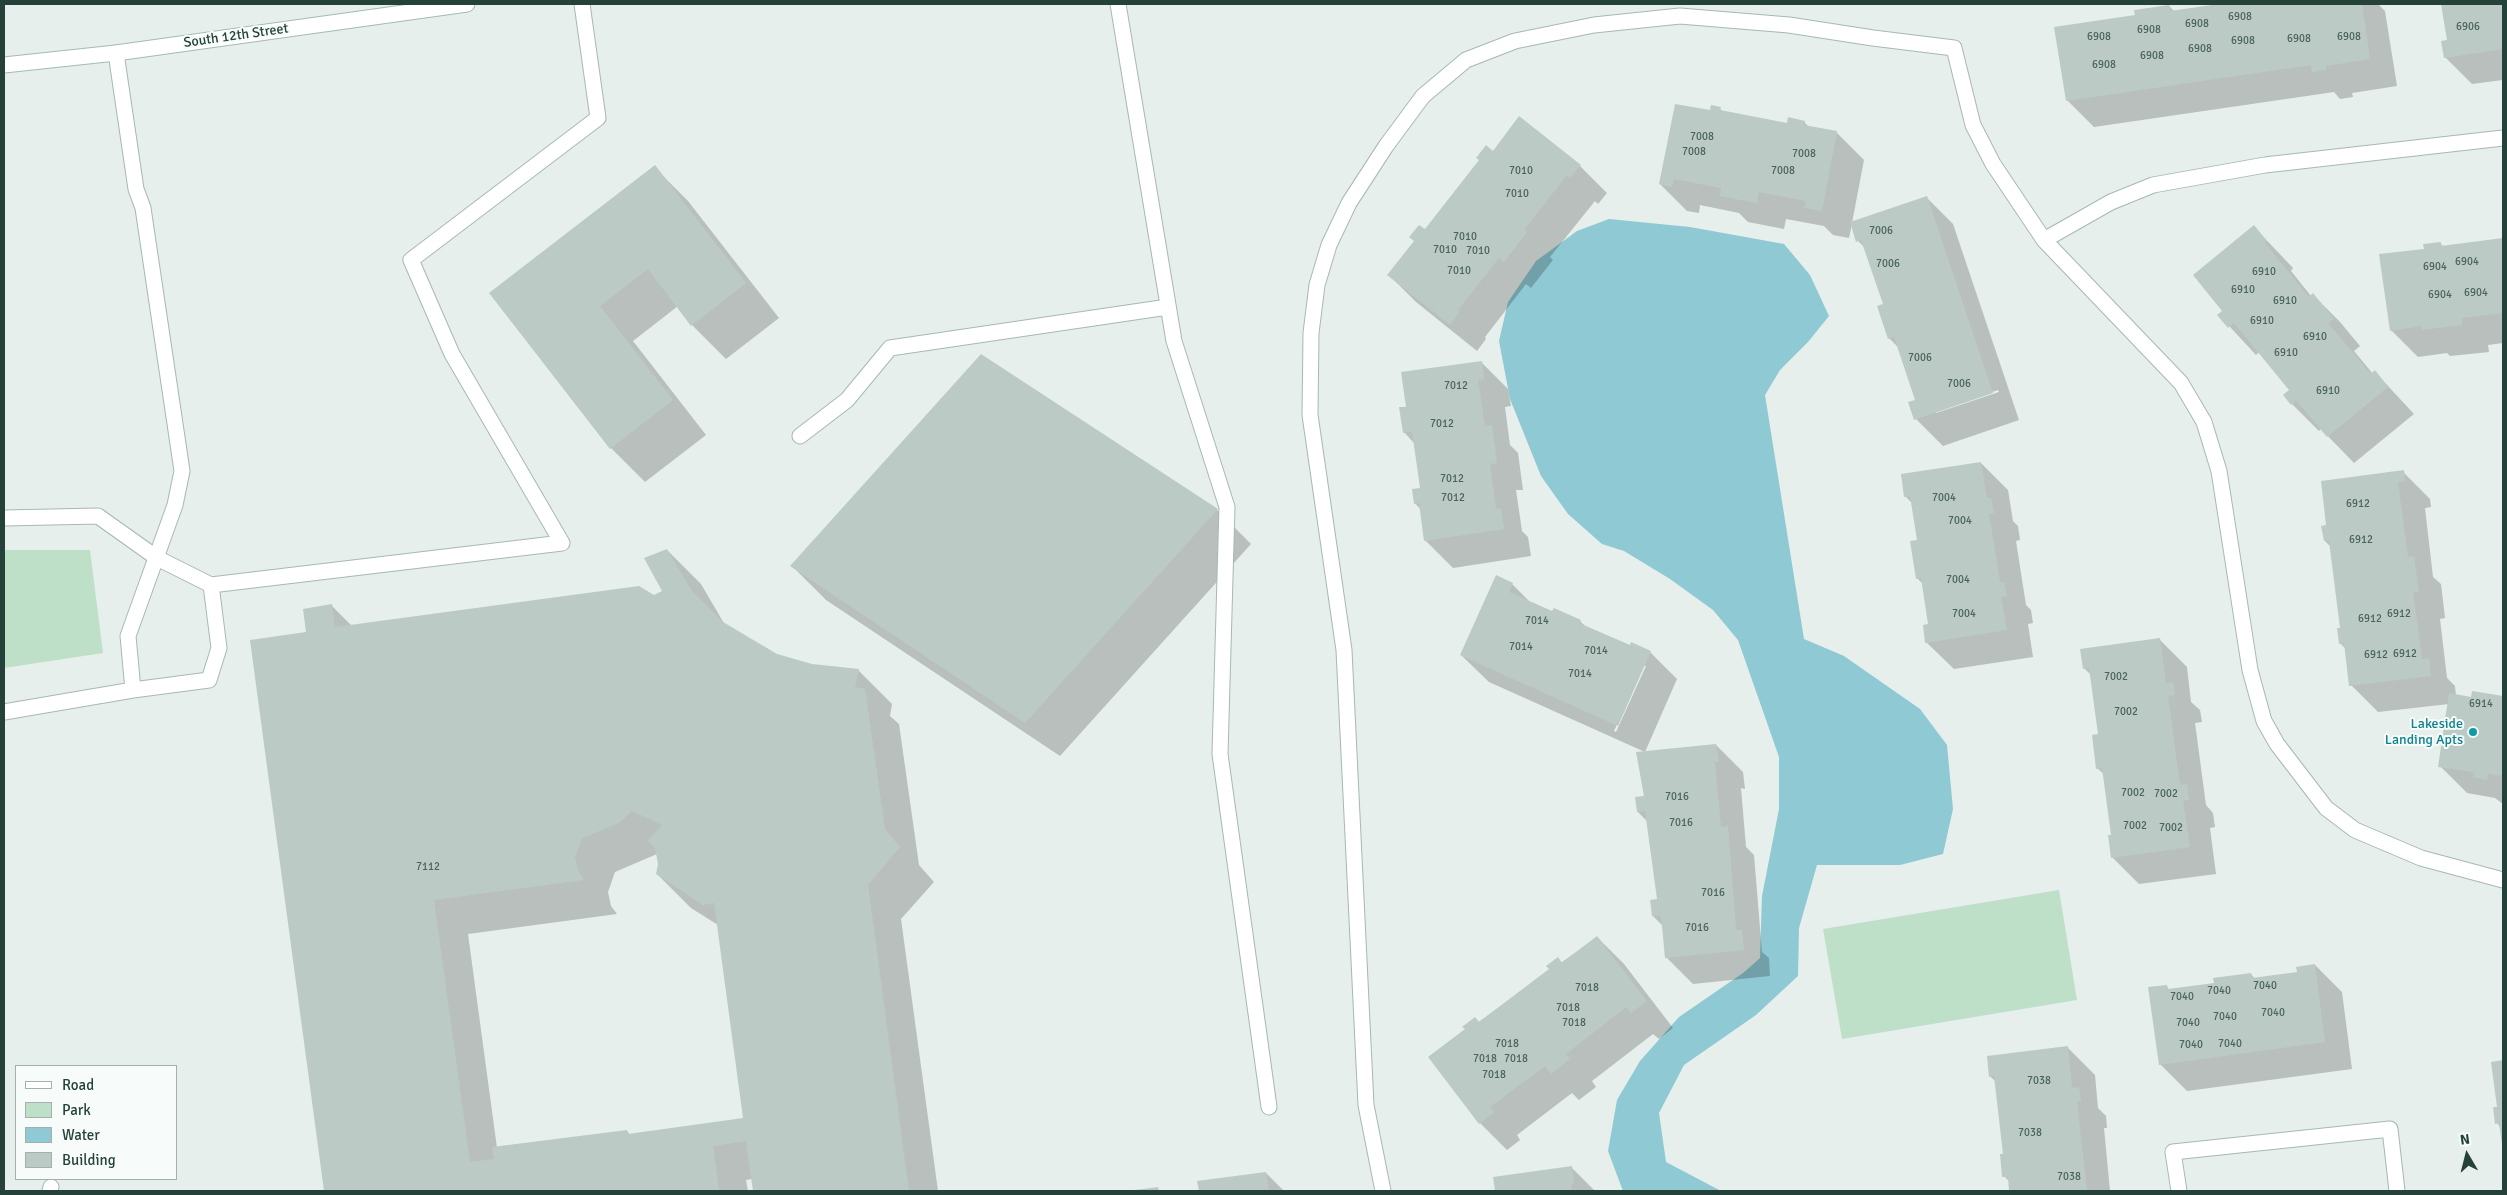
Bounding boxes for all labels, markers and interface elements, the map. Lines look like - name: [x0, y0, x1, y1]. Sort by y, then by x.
- house number: 6908: [2228, 10, 2252, 24]
- house number: 6908: [2185, 17, 2209, 31]
- street label: South 12th Street: [183, 20, 289, 52]
- house number: 6906: [2456, 20, 2480, 34]
- house number: 6908: [2137, 23, 2161, 37]
- house number: 6908: [2087, 30, 2111, 44]
- house number: 6908: [2337, 30, 2361, 44]
- house number: 6908: [2287, 32, 2311, 46]
- house number: 6908: [2231, 34, 2255, 48]
- house number: 6908: [2188, 42, 2212, 56]
- house number: 6908: [2140, 49, 2164, 63]
- house number: 6908: [2092, 58, 2116, 72]
- house number: 7008: [1690, 130, 1714, 144]
- house number: 7008: [1682, 145, 1706, 159]
- house number: 7008: [1792, 147, 1816, 161]
- house number: 7010: [1509, 164, 1533, 178]
- house number: 7008: [1771, 164, 1795, 178]
- house number: 7010: [1505, 187, 1529, 201]
- house number: 7006: [1869, 224, 1893, 238]
- house number: 7010: [1453, 230, 1477, 244]
- house number: 7010: [1433, 243, 1457, 257]
- house number: 7010: [1466, 244, 1490, 258]
- house number: 6904: [2455, 255, 2479, 269]
- house number: 7006: [1876, 257, 1900, 271]
- house number: 6904: [2423, 260, 2447, 274]
- house number: 7010: [1447, 264, 1471, 278]
- house number: 6910: [2252, 265, 2276, 279]
- house number: 6910: [2231, 283, 2255, 297]
- house number: 6904: [2464, 286, 2488, 300]
- house number: 6904: [2428, 288, 2452, 302]
- house number: 6910: [2273, 294, 2297, 308]
- house number: 6910: [2250, 314, 2274, 328]
- house number: 6910: [2303, 330, 2327, 344]
- house number: 6910: [2274, 346, 2298, 360]
- house number: 7006: [1908, 351, 1932, 365]
- house number: 7006: [1947, 377, 1971, 391]
- house number: 7012: [1444, 379, 1468, 393]
- house number: 6910: [2316, 384, 2340, 398]
- house number: 7012: [1430, 417, 1454, 431]
- house number: 7012: [1440, 472, 1464, 486]
- house number: 7012: [1441, 491, 1465, 505]
- house number: 7004: [1932, 491, 1956, 505]
- house number: 6912: [2346, 497, 2370, 511]
- house number: 7004: [1948, 514, 1972, 528]
- house number: 6912: [2349, 533, 2373, 547]
- house number: 7004: [1946, 573, 1970, 587]
- house number: 7004: [1952, 607, 1976, 621]
- house number: 6912: [2387, 607, 2411, 621]
- house number: 6912: [2358, 612, 2382, 626]
- house number: 7014: [1525, 614, 1549, 628]
- house number: 7014: [1509, 640, 1533, 654]
- house number: 7014: [1584, 644, 1608, 658]
- house number: 6912: [2393, 647, 2417, 661]
- house number: 6912: [2364, 648, 2388, 662]
- house number: 7014: [1568, 667, 1592, 681]
- house number: 7002: [2104, 670, 2128, 684]
- house number: 6914: [2469, 697, 2493, 711]
- house number: 7002: [2114, 705, 2138, 719]
- place label: Lakeside Landing Apts: [2385, 716, 2463, 749]
- marker: Lakeside Landing Apts: [2467, 726, 2479, 738]
- house number: 7002: [2121, 786, 2145, 800]
- house number: 7002: [2154, 787, 2178, 801]
- house number: 7016: [1665, 790, 1689, 804]
- house number: 7016: [1669, 816, 1693, 830]
- house number: 7002: [2123, 819, 2147, 833]
- house number: 7002: [2159, 821, 2183, 835]
- house number: 7112: [416, 860, 440, 874]
- house number: 7016: [1701, 886, 1725, 900]
- house number: 7016: [1685, 921, 1709, 935]
- house number: 7040: [2253, 979, 2277, 993]
- house number: 7018: [1575, 981, 1599, 995]
- house number: 7040: [2207, 984, 2231, 998]
- house number: 7040: [2170, 990, 2194, 1004]
- house number: 7018: [1556, 1001, 1580, 1015]
- house number: 7040: [2261, 1006, 2285, 1020]
- house number: 7040: [2213, 1010, 2237, 1024]
- house number: 7018: [1562, 1016, 1586, 1030]
- house number: 7040: [2176, 1016, 2200, 1030]
- house number: 7018: [1495, 1037, 1519, 1051]
- house number: 7040: [2218, 1037, 2242, 1051]
- house number: 7040: [2179, 1038, 2203, 1052]
- house number: 7018: [1473, 1052, 1497, 1066]
- house number: 7018: [1504, 1052, 1528, 1066]
- legend: [15, 1065, 178, 1180]
- house number: 7018: [1482, 1068, 1506, 1082]
- house number: 7038: [2027, 1074, 2051, 1088]
- text: Road: [62, 1076, 94, 1094]
- text: Park: [62, 1101, 91, 1119]
- text: Water: [62, 1126, 100, 1144]
- house number: 7038: [2018, 1126, 2042, 1140]
- north arrow: [2442, 1130, 2492, 1180]
- text: N: [2459, 1131, 2471, 1149]
- text: Building: [62, 1151, 116, 1169]
- house number: 7038: [2057, 1170, 2081, 1184]

